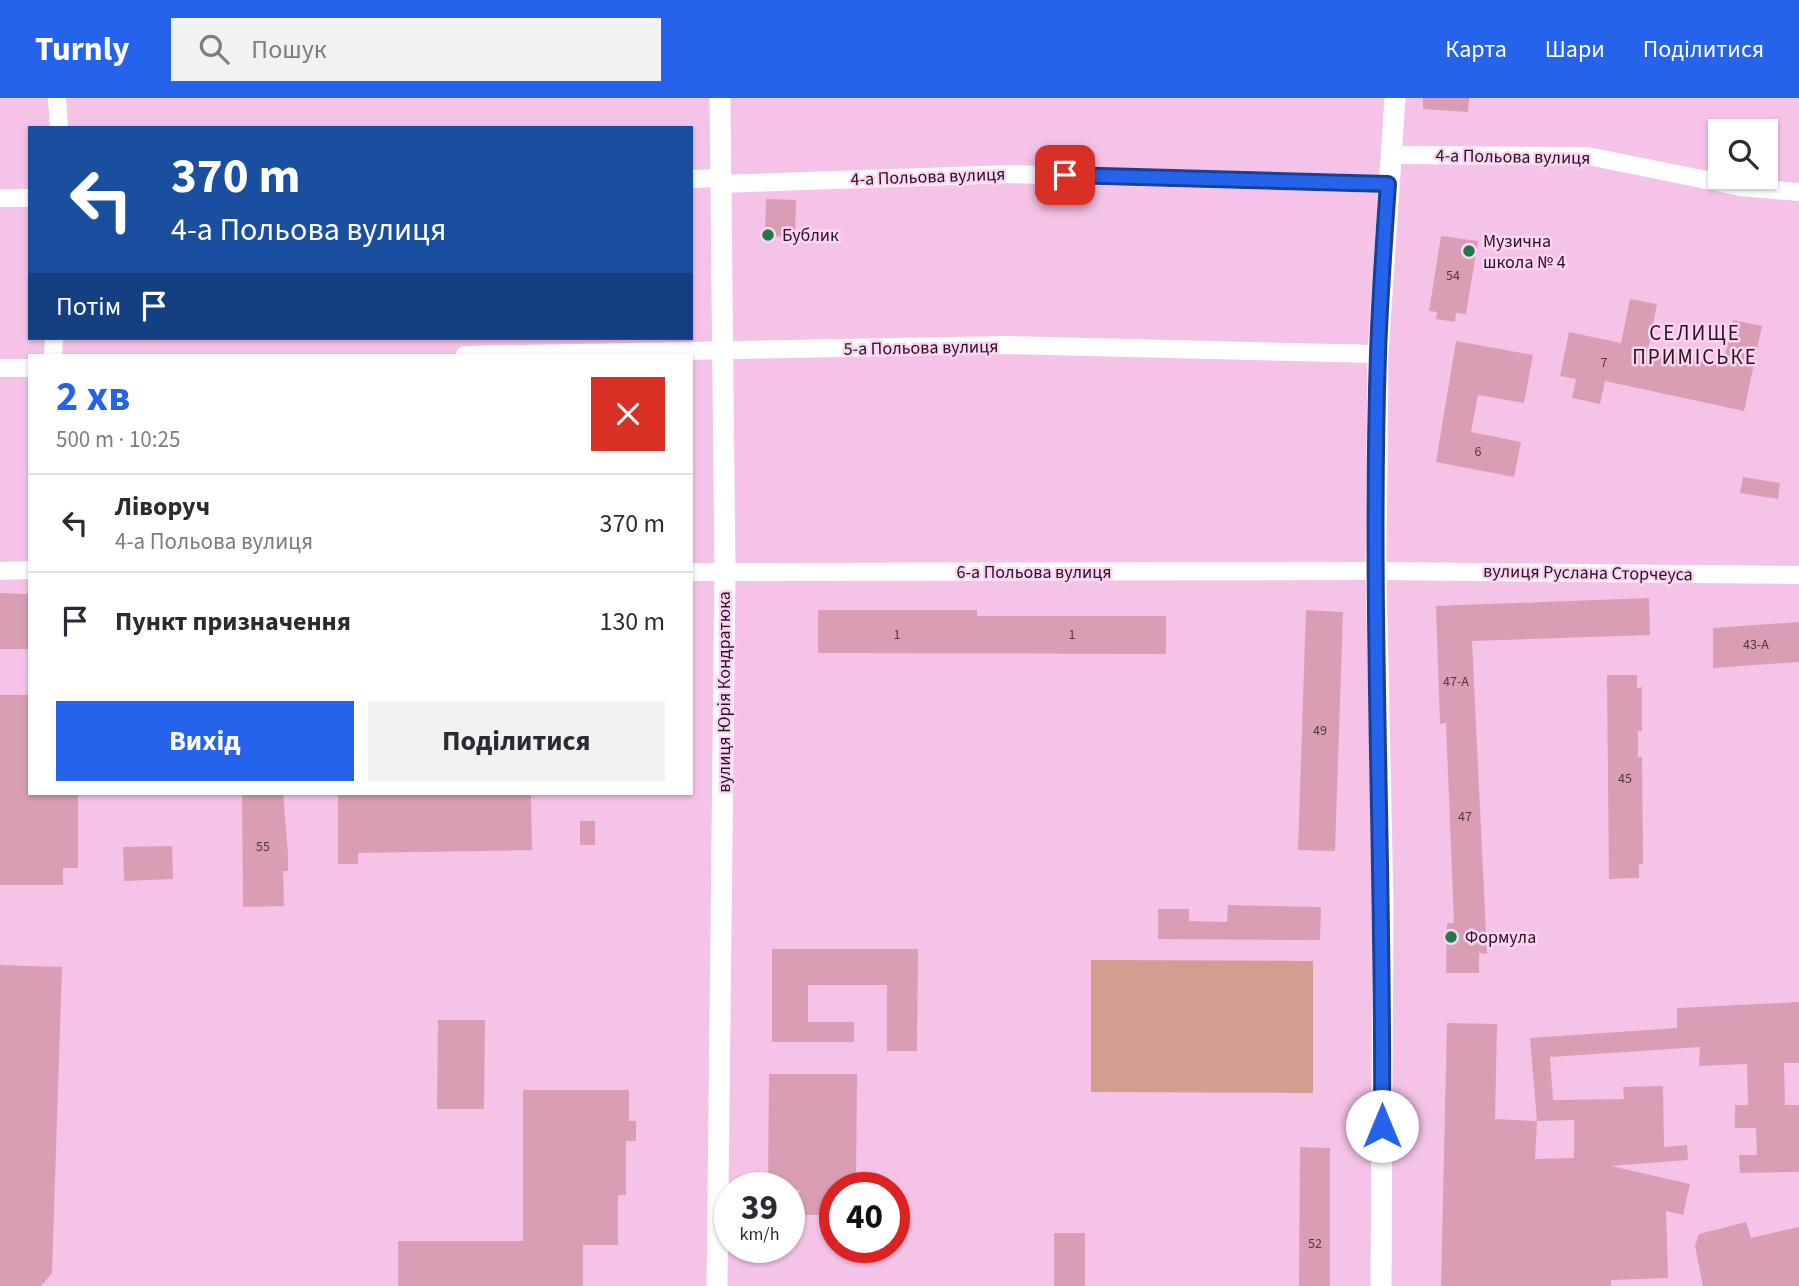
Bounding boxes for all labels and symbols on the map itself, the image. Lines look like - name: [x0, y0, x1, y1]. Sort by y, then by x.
- street label: 4-а Польова вулиця: [1435, 143, 1591, 171]
- pin: [1035, 145, 1095, 205]
- street label: 4-а Польова вулиця: [850, 162, 1006, 192]
- place label: Бублик: [782, 223, 839, 248]
- marker: Бублик: [760, 227, 776, 243]
- place label: Музична школа № 4: [1483, 229, 1566, 275]
- marker: Музична школа № 4: [1461, 243, 1477, 259]
- house number: 54: [1446, 266, 1460, 286]
- district label: СЕЛИЩЕ ПРИМІСЬКЕ: [1632, 318, 1758, 372]
- street label: 5-а Польова вулиця: [843, 334, 999, 362]
- house number: 7: [1601, 353, 1608, 373]
- house number: 6: [1475, 442, 1482, 462]
- street label: вулиця Руслана Сторчеуса: [1483, 559, 1693, 587]
- street label: 6-а Польова вулиця: [957, 560, 1111, 585]
- street label: вулиця Юрія Кондратюка: [712, 591, 737, 793]
- house number: 1: [894, 625, 901, 645]
- house number: 1: [1069, 625, 1076, 645]
- house number: 43-А: [1743, 635, 1769, 655]
- house number: 47-А: [1443, 672, 1469, 692]
- house number: 49: [1313, 721, 1327, 741]
- house number: 45: [1618, 769, 1632, 789]
- house number: 47: [1458, 807, 1472, 827]
- house number: 55: [256, 837, 270, 857]
- place label: Формула: [1465, 925, 1536, 950]
- marker: Формула: [1443, 929, 1459, 945]
- position arrow: [1345, 1089, 1419, 1163]
- speed limit sign: 40: [819, 1172, 910, 1263]
- house number: 52: [1308, 1234, 1322, 1254]

